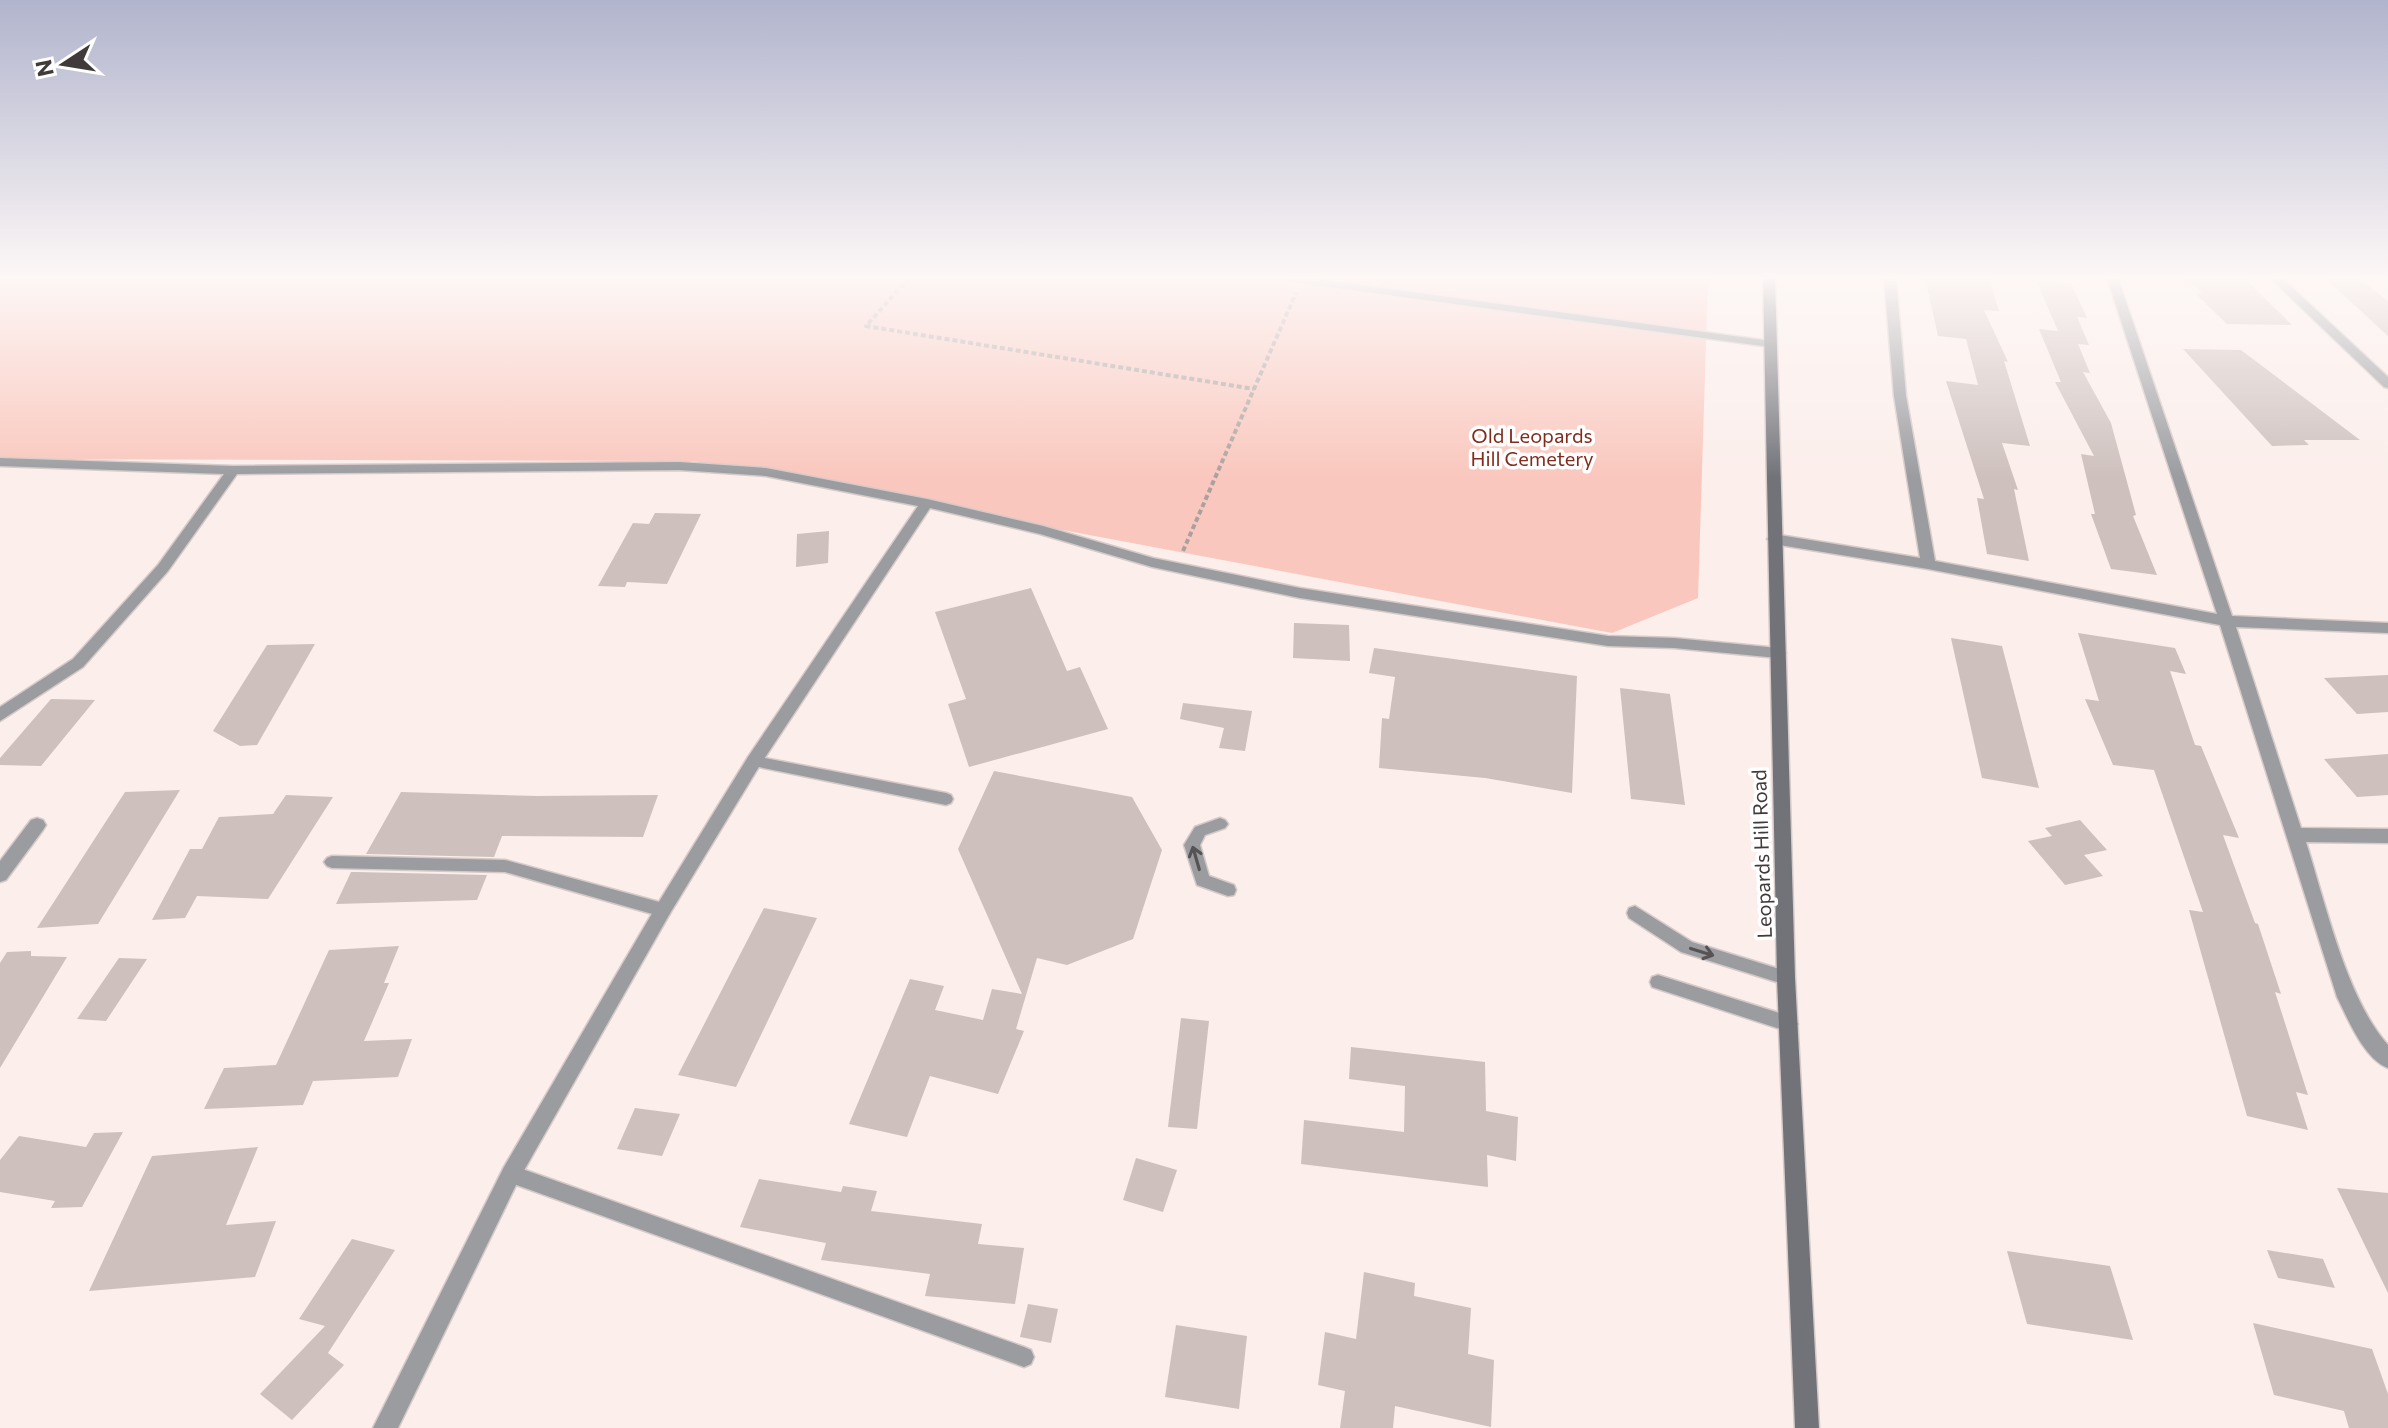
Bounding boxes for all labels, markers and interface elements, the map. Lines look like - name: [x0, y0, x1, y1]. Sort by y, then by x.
- north arrow: [24, 24, 104, 104]
- text: N: [29, 57, 59, 79]
- park label: Old Leopards Hill Cemetery: [1470, 423, 1594, 470]
- street label: Leopards Hill Road: [1746, 769, 1776, 939]
- one-way arrow: [1188, 845, 1203, 871]
- one-way arrow: [1689, 945, 1715, 960]

